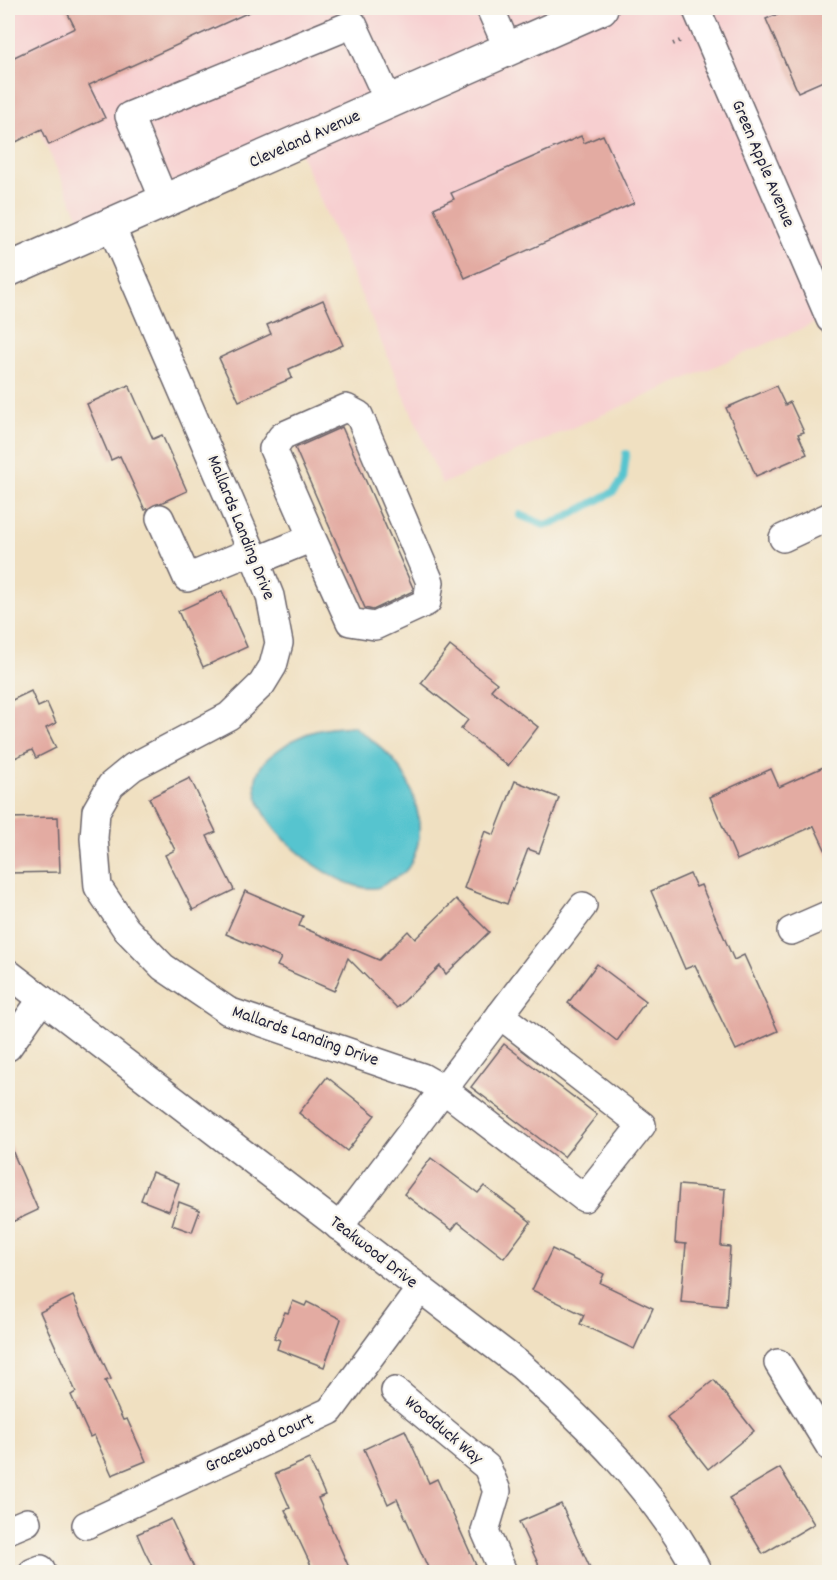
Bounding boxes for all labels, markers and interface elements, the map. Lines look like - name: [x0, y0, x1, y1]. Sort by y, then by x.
- street label: Green Apple Avenue: [724, 96, 800, 232]
- street label: Cleveland Avenue: [245, 104, 365, 176]
- street label: Mallards Landing Drive: [200, 452, 280, 604]
- street label: Mallards Landing Drive: [228, 1000, 382, 1074]
- street label: Teakwood Drive: [324, 1211, 422, 1295]
- street label: Woodduck Way: [398, 1391, 488, 1472]
- street label: Gracewood Court: [201, 1408, 319, 1480]

